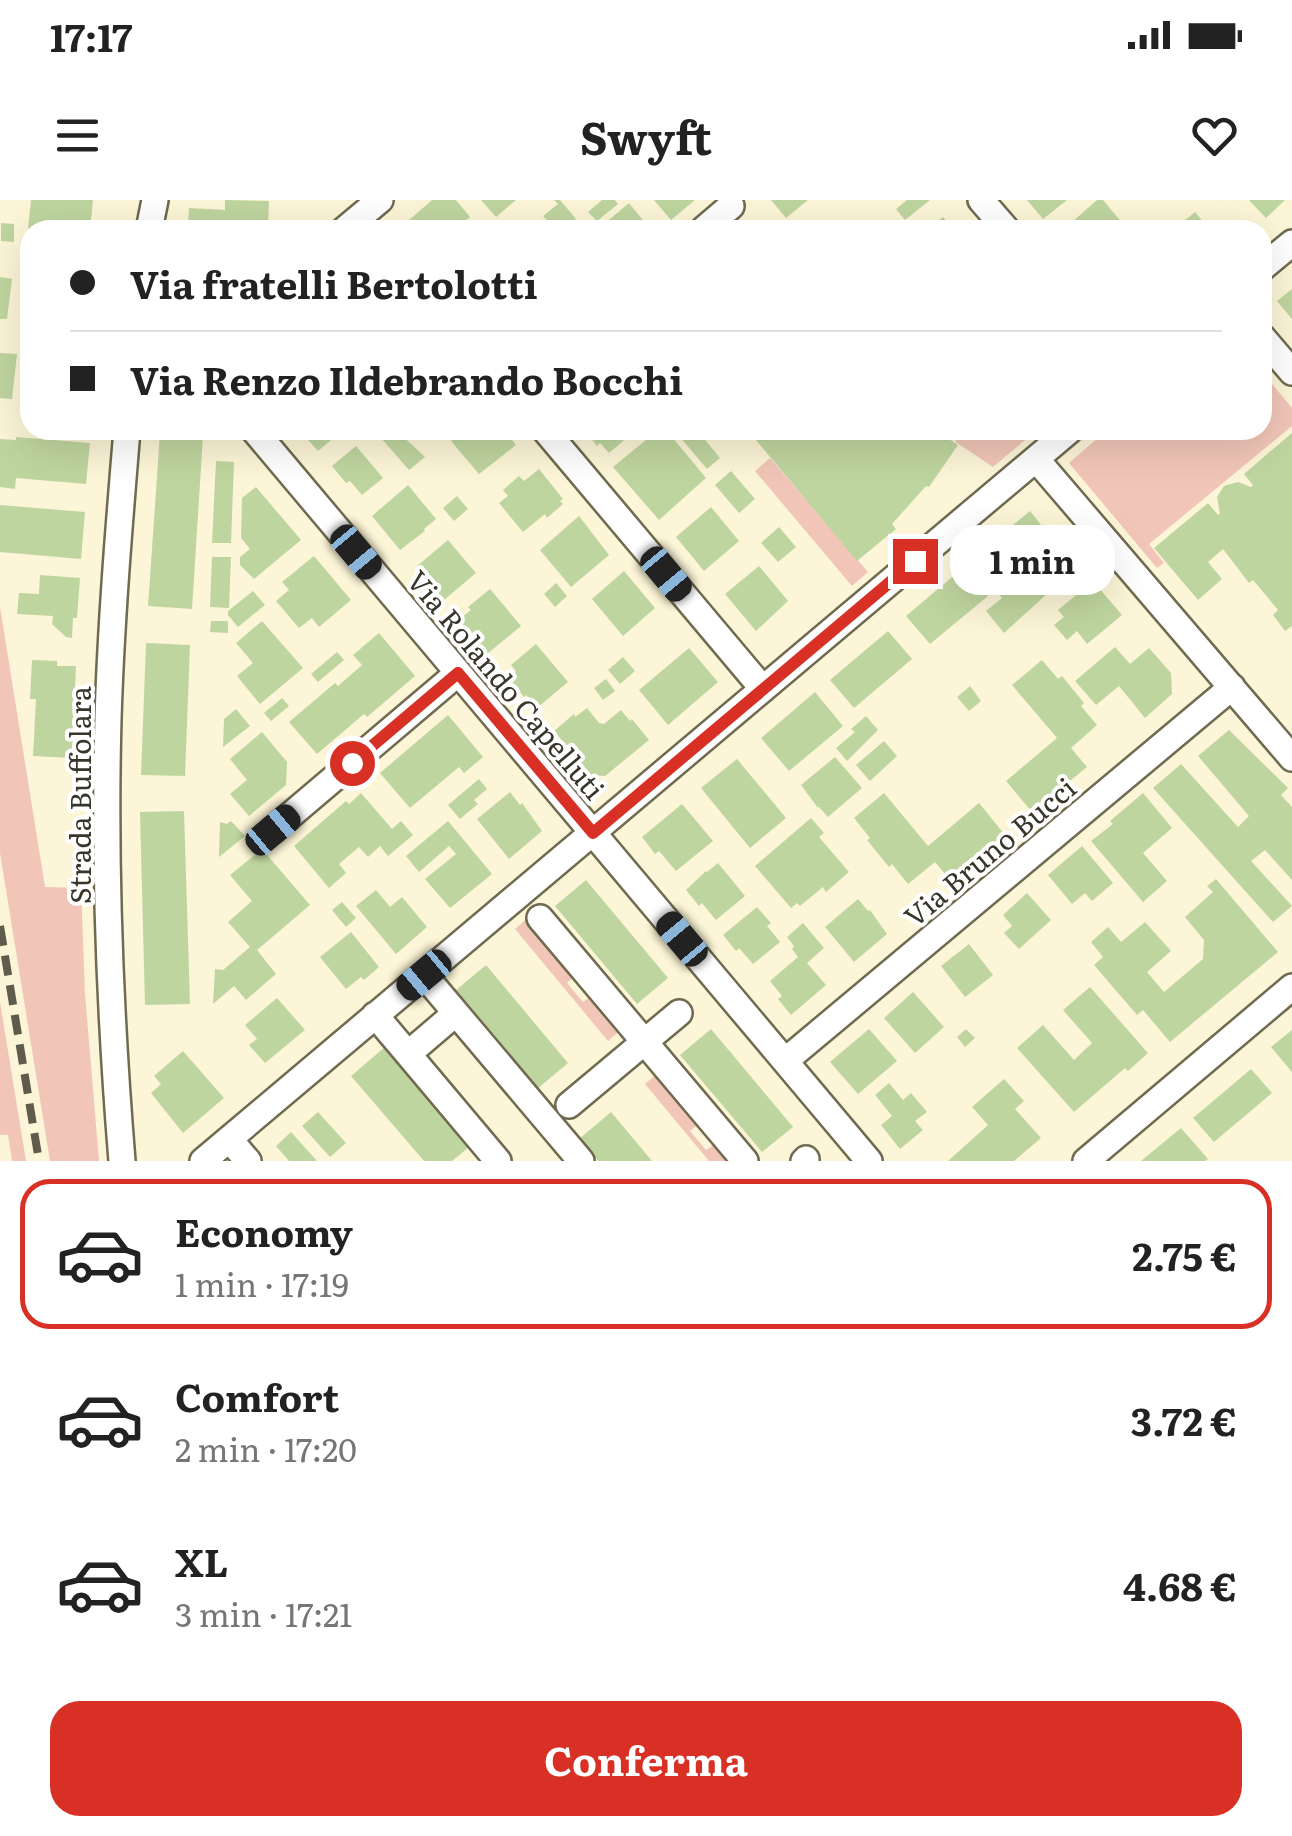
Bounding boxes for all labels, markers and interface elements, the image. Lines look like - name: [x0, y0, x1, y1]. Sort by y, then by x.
- text: 17:17: [50, 7, 132, 64]
- text: Swyft: [580, 102, 712, 169]
- icon: menu: [50, 108, 105, 163]
- icon: heart: [1187, 108, 1242, 163]
- text: Via fratelli Bertolotti: [130, 254, 538, 311]
- text: Via Renzo Ildebrando Bocchi: [130, 350, 683, 407]
- car: [325, 519, 387, 585]
- callout: 1 min: [950, 526, 1115, 596]
- text: 1 min: [990, 536, 1075, 584]
- route end: [893, 539, 938, 584]
- car: [635, 541, 697, 607]
- street label: Via Rolando Capelluti: [398, 560, 616, 808]
- street label: Strada Buffolara: [58, 686, 100, 904]
- route start: [330, 741, 375, 786]
- street label: Via Bruno Bucci: [894, 766, 1084, 936]
- car: [240, 799, 306, 861]
- car: [651, 906, 713, 972]
- car: [391, 944, 457, 1006]
- text: Economy: [175, 1202, 353, 1259]
- icon: car: [55, 1209, 145, 1299]
- text: 2.75 €: [1132, 1226, 1237, 1283]
- text: 1 min · 17:19: [175, 1259, 349, 1307]
- text: Comfort: [175, 1367, 339, 1424]
- icon: car: [55, 1374, 145, 1464]
- text: 3.72 €: [1131, 1391, 1237, 1448]
- text: 2 min · 17:20: [175, 1424, 357, 1472]
- text: XL: [175, 1532, 228, 1589]
- icon: car: [55, 1539, 145, 1629]
- text: 4.68 €: [1123, 1556, 1237, 1613]
- text: 3 min · 17:21: [175, 1589, 352, 1637]
- button: Conferma: [50, 1701, 1242, 1816]

